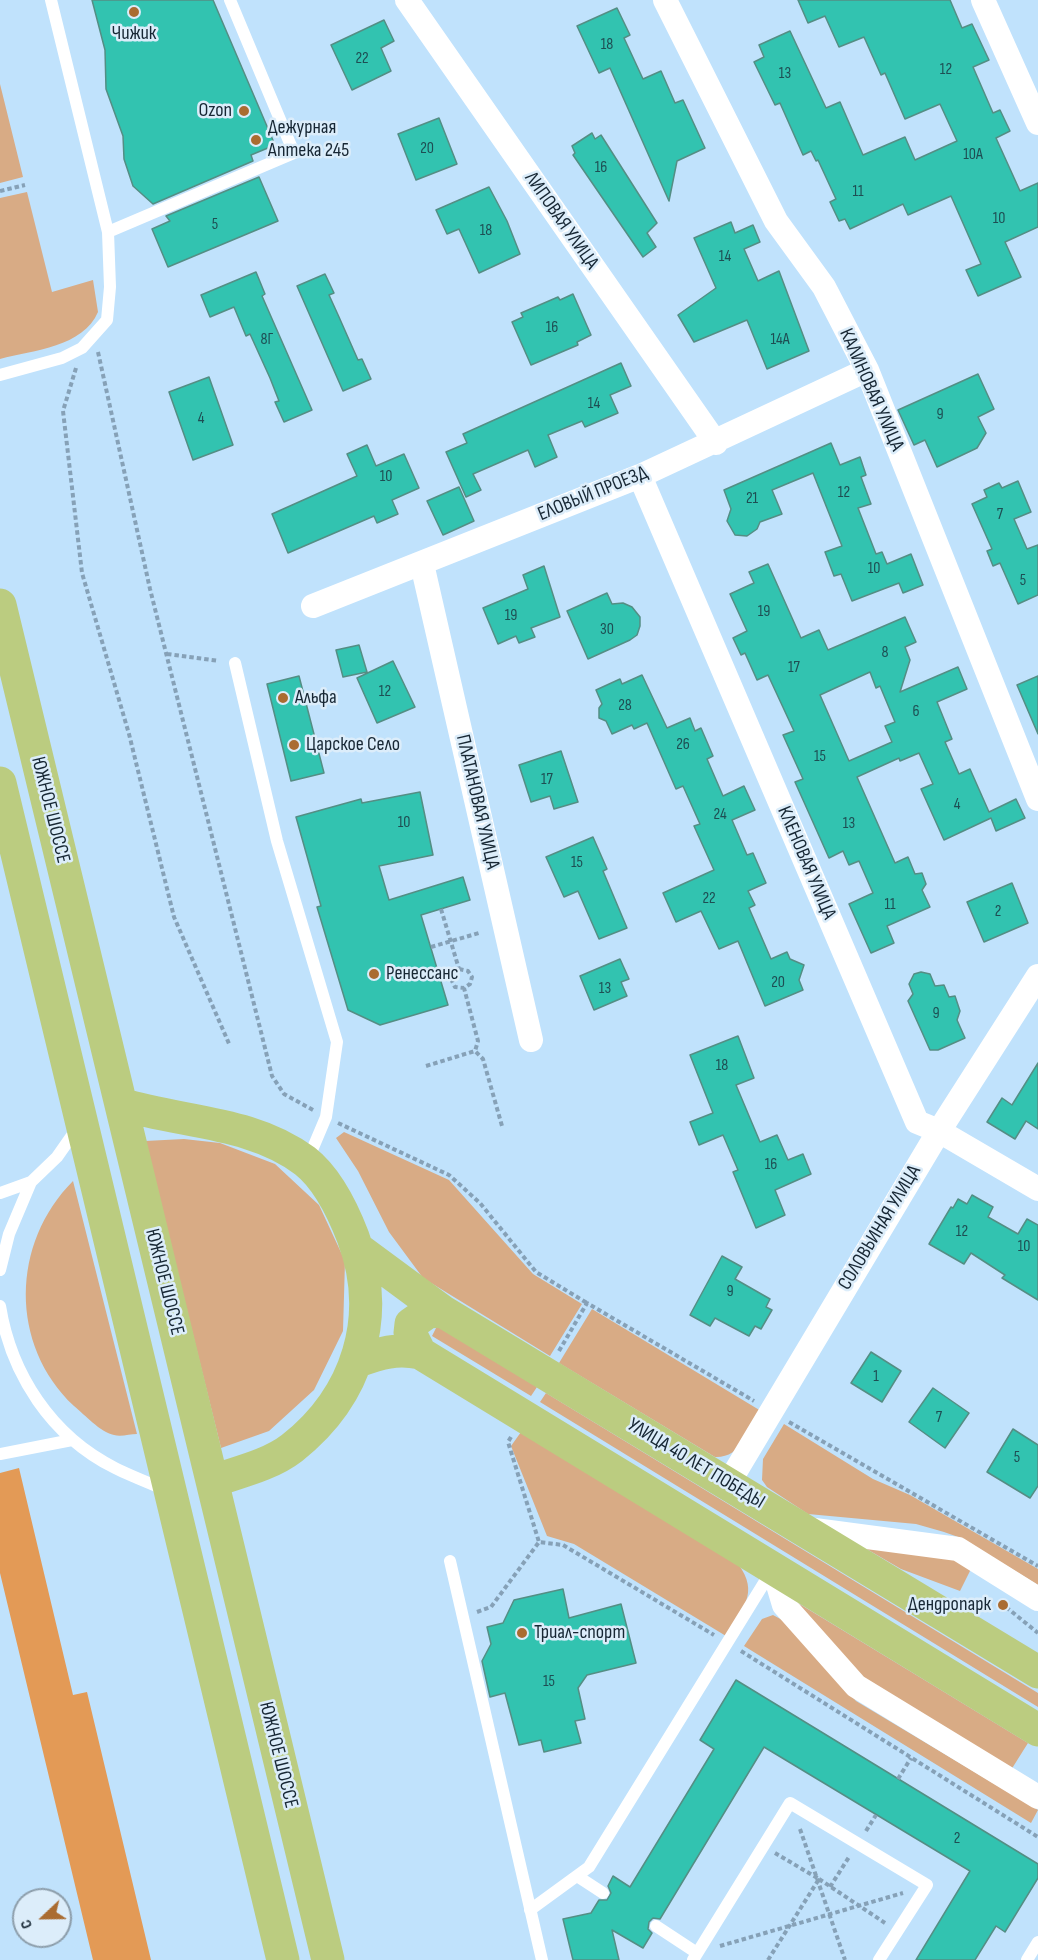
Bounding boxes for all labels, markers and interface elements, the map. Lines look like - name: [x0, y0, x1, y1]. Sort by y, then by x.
- marker: Чижик: [127, 5, 141, 19]
- place label: Чижик: [112, 22, 156, 46]
- house number: 18: [601, 35, 613, 55]
- house number: 22: [355, 49, 369, 69]
- house number: 12: [940, 60, 952, 80]
- house number: 13: [779, 64, 791, 84]
- place label: Ozon: [198, 99, 232, 123]
- marker: Ozon: [237, 104, 251, 118]
- place label: Дежурная Аптека 245: [268, 116, 349, 163]
- marker: Дежурная Аптека 245: [249, 133, 263, 147]
- house number: 20: [420, 139, 434, 159]
- house number: 10А: [963, 145, 983, 165]
- house number: 16: [595, 158, 607, 178]
- street label: ЛИПОВАЯ УЛИЦА: [519, 168, 603, 274]
- house number: 11: [852, 182, 864, 202]
- house number: 10: [993, 209, 1005, 229]
- house number: 5: [212, 215, 218, 235]
- house number: 18: [480, 221, 492, 241]
- house number: 14: [719, 247, 731, 267]
- house number: 16: [546, 318, 558, 338]
- street label: КАЛИНОВАЯ УЛИЦА: [833, 325, 909, 455]
- house number: 8Г: [261, 330, 273, 350]
- house number: 14А: [770, 330, 790, 350]
- house number: 14: [588, 394, 600, 414]
- house number: 9: [936, 405, 944, 425]
- house number: 4: [198, 409, 204, 429]
- street label: ЕЛОВЫЙ ПРОЕЗД: [535, 461, 651, 527]
- house number: 10: [380, 467, 392, 487]
- house number: 12: [838, 483, 850, 503]
- house number: 21: [746, 489, 758, 509]
- house number: 7: [997, 505, 1003, 525]
- house number: 10: [868, 559, 880, 579]
- house number: 5: [1020, 571, 1026, 591]
- house number: 19: [758, 602, 770, 622]
- house number: 19: [505, 606, 517, 626]
- house number: 30: [600, 620, 614, 640]
- house number: 8: [881, 643, 889, 663]
- house number: 17: [788, 658, 800, 678]
- house number: 12: [379, 682, 391, 702]
- place label: Альфа: [295, 686, 337, 710]
- marker: Альфа: [276, 691, 290, 705]
- house number: 28: [618, 696, 632, 716]
- house number: 6: [912, 702, 920, 722]
- street label: ПЛАТАНОВАЯ УЛИЦА: [450, 732, 504, 872]
- place label: Царское Село: [306, 733, 400, 757]
- house number: 26: [676, 735, 690, 755]
- marker: Царское Село: [287, 738, 301, 752]
- house number: 15: [814, 747, 826, 767]
- street label: ЮЖНОЕ ШОССЕ: [25, 754, 75, 866]
- house number: 17: [541, 770, 553, 790]
- house number: 4: [954, 795, 960, 815]
- street label: КЛЕНОВАЯ УЛИЦА: [771, 803, 841, 923]
- house number: 24: [713, 805, 727, 825]
- house number: 10: [398, 813, 410, 833]
- house number: 13: [843, 814, 855, 834]
- house number: 15: [571, 853, 583, 873]
- house number: 22: [702, 889, 716, 909]
- house number: 11: [884, 895, 896, 915]
- house number: 2: [995, 902, 1001, 922]
- place label: Ренессанс: [386, 962, 459, 986]
- marker: Ренессанс: [367, 967, 381, 981]
- house number: 20: [771, 973, 785, 993]
- house number: 13: [599, 979, 611, 999]
- house number: 9: [932, 1004, 940, 1024]
- house number: 18: [716, 1056, 728, 1076]
- house number: 16: [765, 1155, 777, 1175]
- street label: СОЛОВЬИНАЯ УЛИЦА: [833, 1161, 927, 1295]
- house number: 12: [956, 1222, 968, 1242]
- street label: ЮЖНОЕ ШОССЕ: [139, 1226, 189, 1338]
- house number: 10: [1018, 1237, 1030, 1257]
- house number: 9: [726, 1282, 734, 1302]
- house number: 1: [873, 1367, 879, 1387]
- house number: 7: [936, 1408, 942, 1428]
- street label: УЛИЦА 40 ЛЕТ ПОБЕДЫ: [623, 1414, 769, 1514]
- house number: 5: [1014, 1448, 1020, 1468]
- place label: Дендропарк: [908, 1593, 991, 1617]
- marker: Дендропарк: [996, 1598, 1010, 1612]
- place label: Триал-спорт: [534, 1621, 625, 1645]
- marker: Триал-спорт: [515, 1626, 529, 1640]
- house number: 15: [543, 1672, 555, 1692]
- street label: ЮЖНОЕ ШОССЕ: [253, 1699, 303, 1811]
- house number: 2: [954, 1829, 960, 1849]
- north arrow: [12, 1888, 72, 1948]
- text: С: [16, 1917, 37, 1932]

